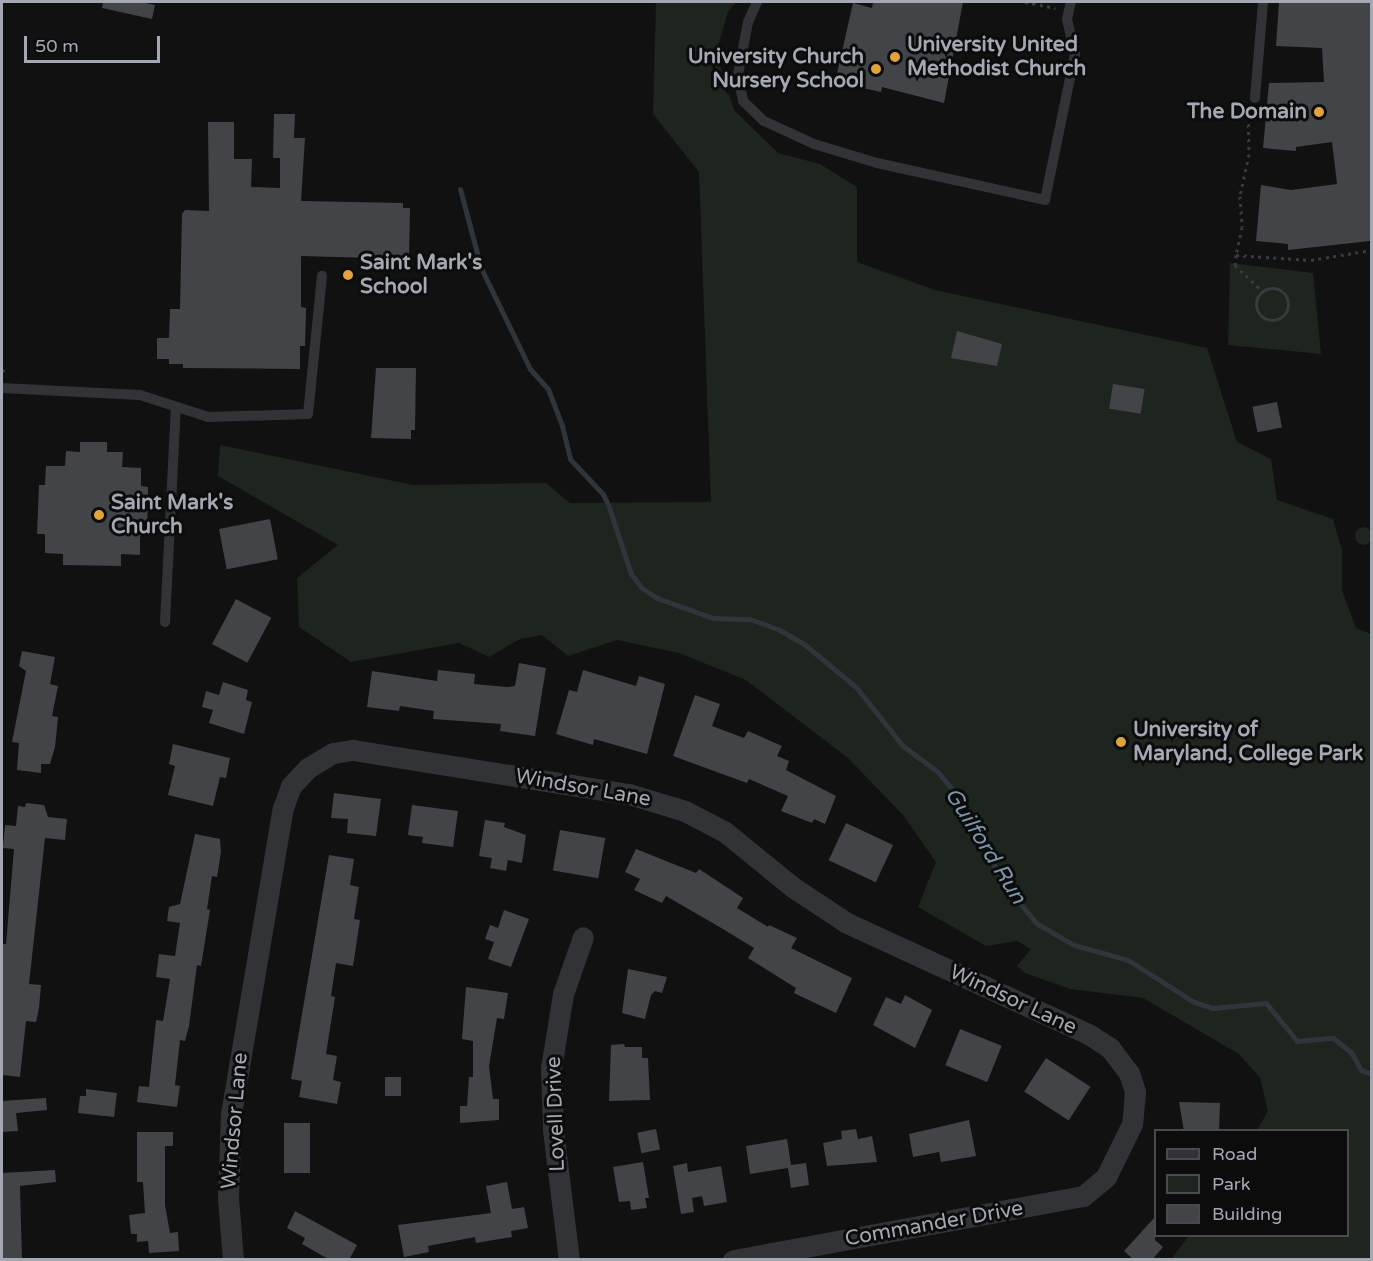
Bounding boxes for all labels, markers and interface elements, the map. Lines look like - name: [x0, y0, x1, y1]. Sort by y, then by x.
- scale bar: [27, 24, 164, 62]
- place label: University United Methodist Church: [907, 32, 1086, 82]
- text: 50 m: [35, 35, 79, 57]
- place label: University Church Nursery School: [688, 44, 864, 94]
- marker: University United Methodist Church: [888, 50, 902, 64]
- marker: University Church Nursery School: [869, 62, 883, 76]
- place label: The Domain: [1187, 99, 1307, 125]
- marker: The Domain: [1312, 105, 1326, 119]
- place label: Saint Mark's School: [360, 250, 482, 300]
- marker: Saint Mark's School: [341, 268, 355, 282]
- place label: Saint Mark's Church: [111, 490, 233, 540]
- marker: Saint Mark's Church: [92, 508, 106, 522]
- place label: University of Maryland, College Park: [1133, 717, 1363, 767]
- marker: University of Maryland, College Park: [1114, 735, 1128, 749]
- street label: Windsor Lane: [513, 764, 653, 812]
- water label: Guilford Run: [939, 783, 1031, 909]
- street label: Windsor Lane: [945, 960, 1081, 1040]
- street label: Windsor Lane: [216, 1052, 254, 1190]
- street label: Lovell Drive: [541, 1056, 571, 1172]
- legend: [1154, 1129, 1349, 1237]
- text: Road: [1212, 1143, 1257, 1165]
- text: Park: [1212, 1173, 1250, 1195]
- street label: Commander Drive: [843, 1196, 1025, 1252]
- text: Building: [1212, 1203, 1282, 1225]

